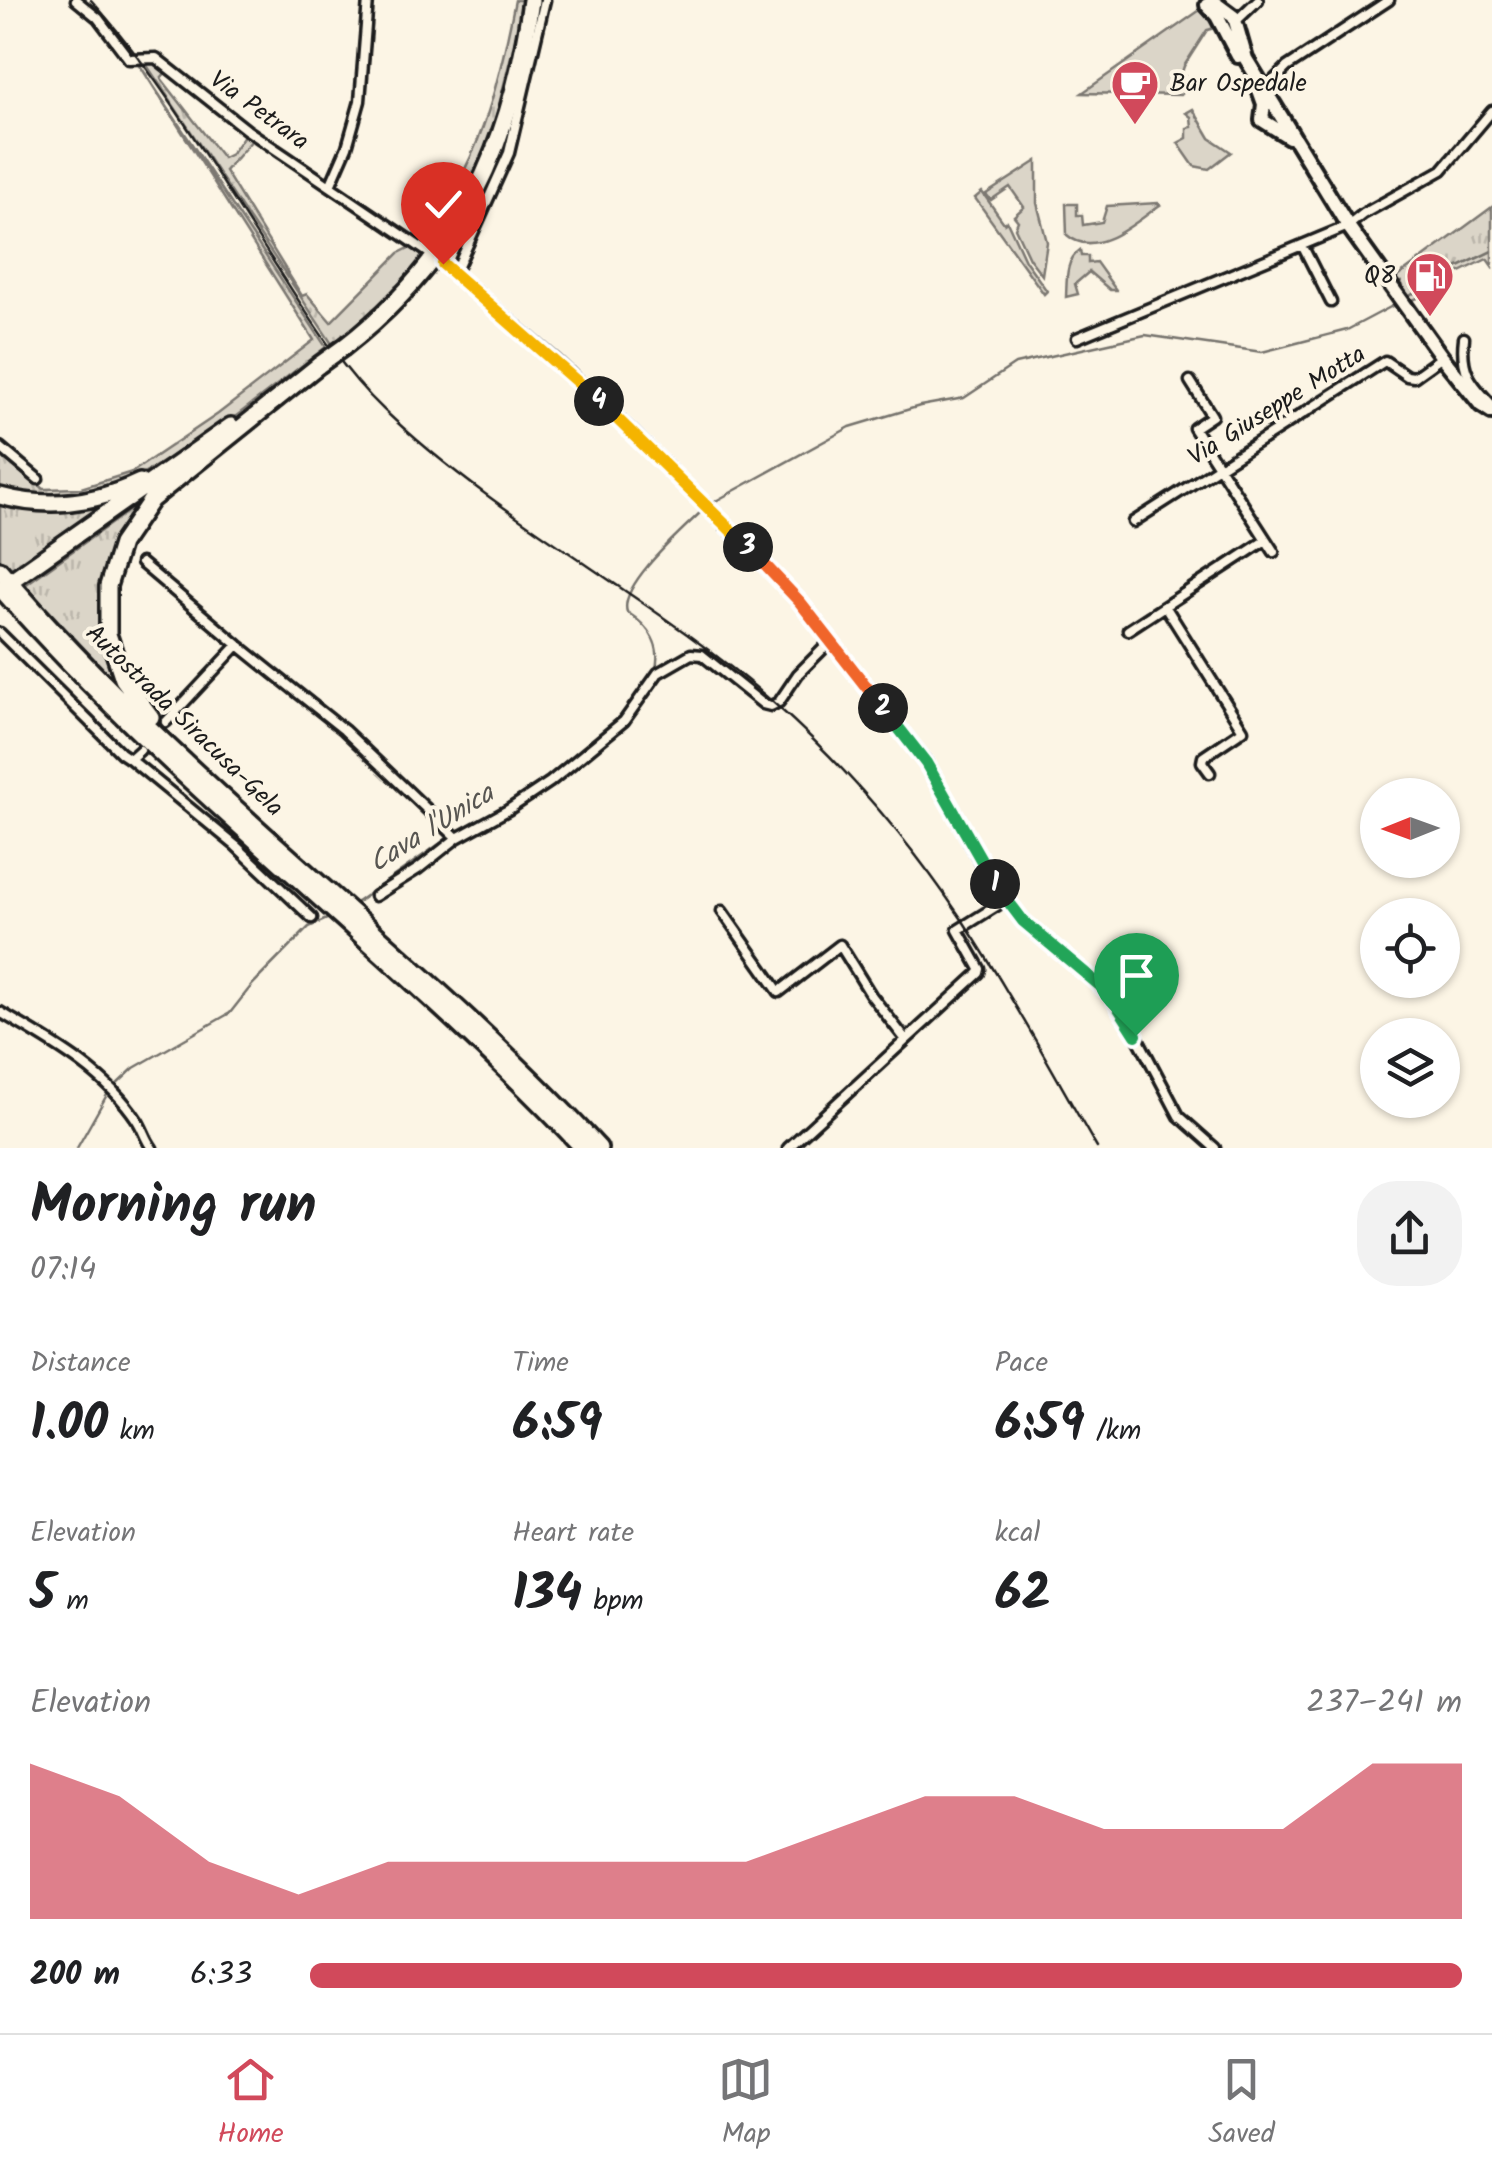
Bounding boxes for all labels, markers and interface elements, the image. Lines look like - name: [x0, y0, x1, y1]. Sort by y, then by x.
- cafe icon: Bar Ospedale: [1109, 58, 1161, 126]
- street label: Via Petrara: [201, 61, 317, 161]
- place label: Bar Ospedale: [1170, 64, 1307, 104]
- pin: [401, 162, 486, 265]
- icon: check: [416, 177, 471, 232]
- fuel station icon: Q8: [1404, 250, 1456, 318]
- place label: Q8: [1364, 256, 1396, 296]
- street label: Via Giuseppe Motta: [1180, 335, 1374, 477]
- pin: 4: [574, 376, 624, 426]
- text: 4: [591, 378, 607, 423]
- pin: 3: [723, 522, 773, 572]
- text: 3: [740, 524, 756, 569]
- street label: Autostrada Siracusa-Gela: [75, 615, 293, 827]
- pin: 2: [858, 683, 908, 733]
- text: 2: [875, 685, 891, 730]
- water label: Cava l'Unica: [360, 772, 505, 885]
- north arrow: [1360, 778, 1460, 878]
- map controls: [1360, 778, 1460, 1118]
- pin: 1: [970, 859, 1020, 909]
- text: 1: [991, 861, 999, 906]
- button: locate: [1360, 898, 1460, 998]
- pin: [1094, 933, 1179, 1036]
- icon: arrive: [1109, 948, 1164, 1003]
- button: layers: [1360, 1018, 1460, 1118]
- text: Morning run: [30, 1164, 317, 1251]
- button: share: [1357, 1181, 1462, 1286]
- text: 07:14: [30, 1245, 96, 1296]
- text: Distance: [30, 1341, 131, 1386]
- text: Time: [512, 1341, 569, 1386]
- text: Pace: [995, 1341, 1048, 1386]
- text: 1.00: [30, 1386, 108, 1466]
- text: 6:59: [512, 1386, 602, 1466]
- text: 6:59: [995, 1386, 1085, 1466]
- text: km: [108, 1409, 155, 1454]
- text: /km: [1085, 1409, 1141, 1454]
- text: Elevation: [30, 1511, 136, 1556]
- text: Heart rate: [512, 1511, 634, 1556]
- text: kcal: [995, 1511, 1040, 1556]
- text: 5: [30, 1556, 55, 1636]
- text: 134: [512, 1556, 582, 1636]
- text: 62: [995, 1556, 1051, 1636]
- text: m: [55, 1579, 89, 1624]
- text: bpm: [582, 1579, 644, 1624]
- text: Elevation: [30, 1678, 151, 1729]
- text: 237–241 m: [1306, 1678, 1462, 1729]
- text: 200 m: [30, 1950, 120, 2001]
- text: 6:33: [190, 1950, 252, 2001]
- tab: Home: [217, 2052, 284, 2157]
- tab: Map: [718, 2052, 773, 2157]
- tab: Saved: [1208, 2052, 1275, 2157]

